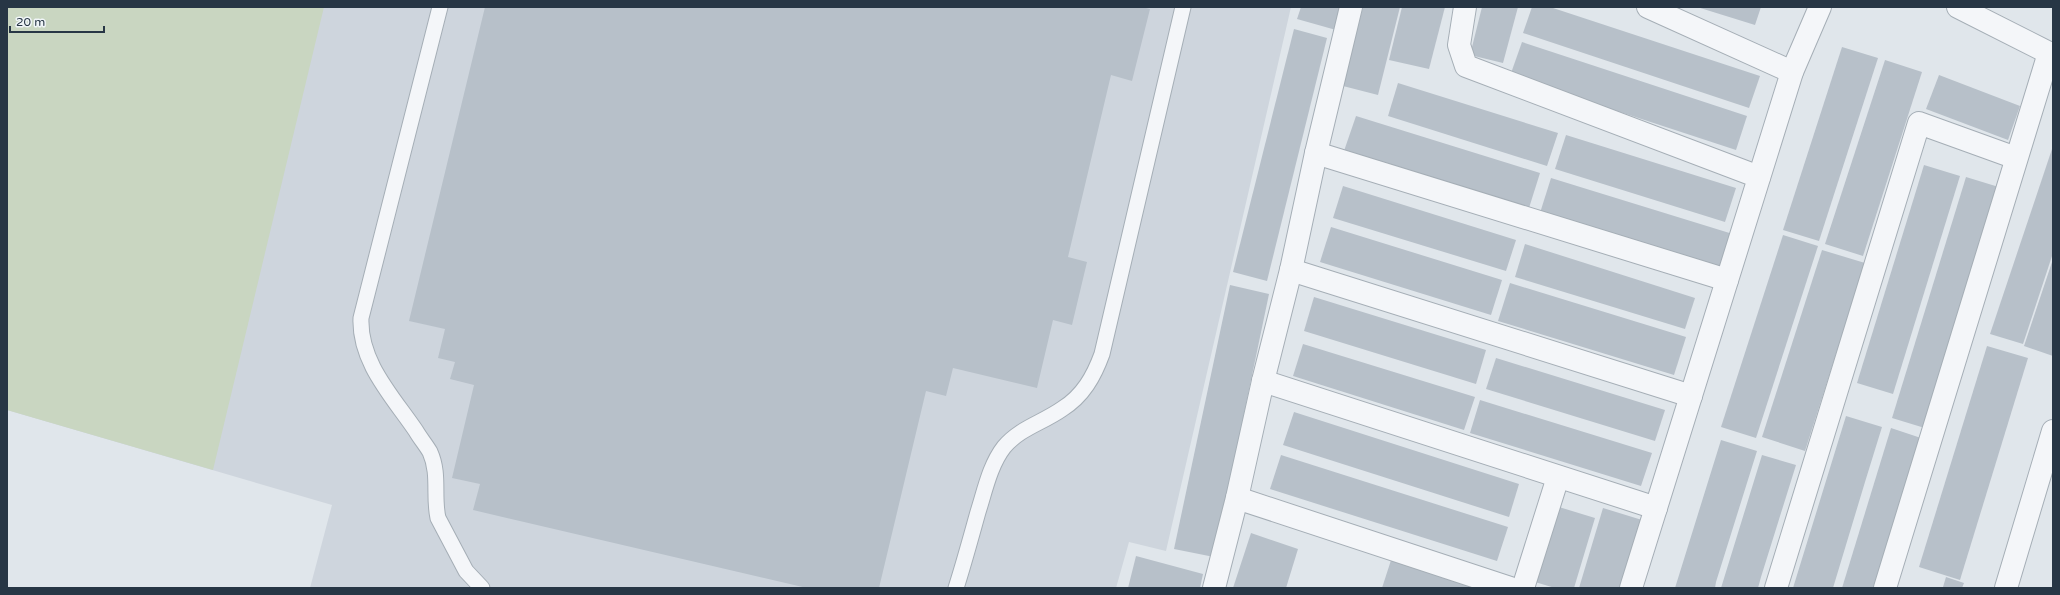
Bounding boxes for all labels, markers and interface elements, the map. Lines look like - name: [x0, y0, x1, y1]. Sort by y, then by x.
- scale bar: [10, 8, 104, 34]
- text: 20 m: [16, 15, 45, 29]

